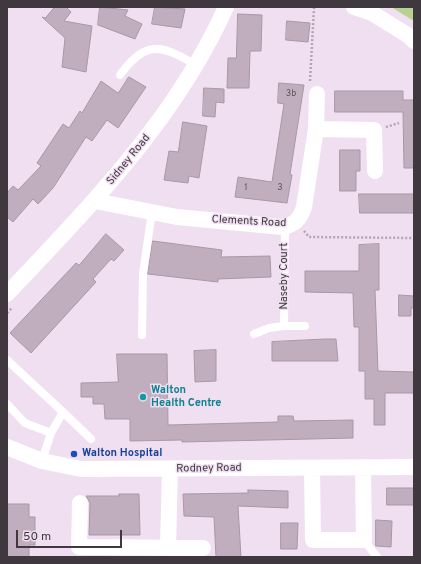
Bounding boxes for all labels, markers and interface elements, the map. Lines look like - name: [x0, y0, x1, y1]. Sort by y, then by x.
- house number: 3b: [286, 89, 296, 99]
- street label: Sidney Road: [105, 132, 153, 188]
- house number: 1: [244, 183, 248, 193]
- house number: 3: [277, 183, 283, 193]
- street label: Clements Road: [211, 213, 287, 231]
- street label: Naseby Court: [278, 243, 292, 309]
- place label: Walton Health Centre: [151, 384, 221, 410]
- marker: Walton Health Centre: [138, 392, 148, 402]
- place label: Walton Hospital: [82, 447, 162, 461]
- marker: Walton Hospital: [69, 449, 79, 459]
- street label: Rodney Road: [176, 462, 242, 476]
- scale bar: [18, 522, 124, 548]
- text: 50 m: [23, 529, 51, 545]

